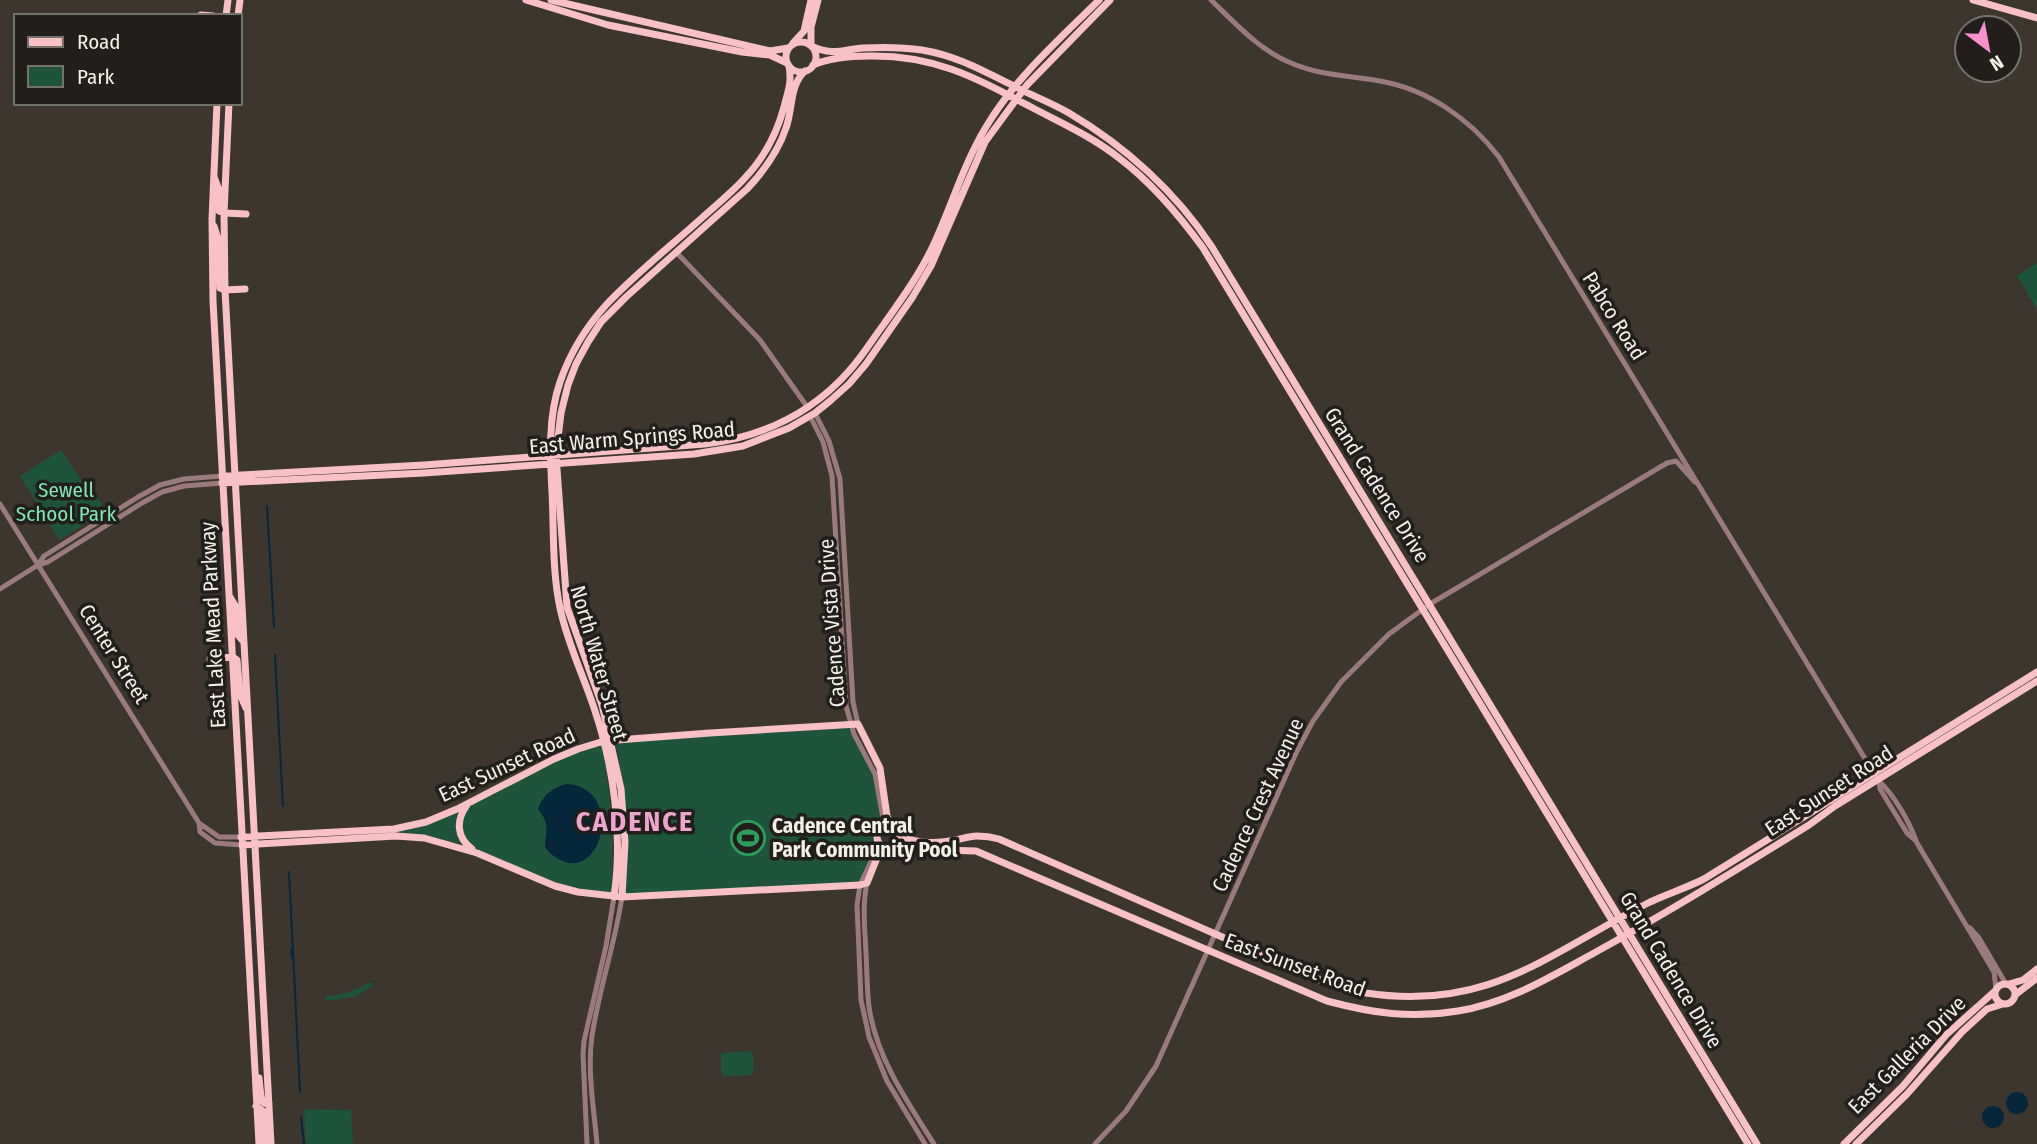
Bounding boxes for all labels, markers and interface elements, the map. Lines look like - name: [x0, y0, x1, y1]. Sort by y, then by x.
- legend: [14, 14, 242, 105]
- north arrow: [1953, 14, 2023, 84]
- text: Road: [77, 29, 121, 55]
- text: N: [1986, 50, 2008, 76]
- text: Park: [77, 64, 115, 90]
- street label: Pabco Road: [1577, 267, 1651, 365]
- street label: Grand Cadence Drive: [1319, 403, 1435, 567]
- street label: East Warm Springs Road: [528, 416, 736, 460]
- park label: Sewell School Park: [16, 477, 116, 527]
- street label: East Lake Mead Parkway: [195, 521, 231, 729]
- street label: Cadence Vista Drive: [813, 538, 851, 708]
- street label: North Water Street: [564, 582, 634, 744]
- street label: Center Street: [73, 599, 155, 709]
- street label: Cadence Crest Avenue: [1206, 714, 1310, 896]
- street label: East Sunset Road: [435, 722, 579, 808]
- street label: East Sunset Road: [1760, 740, 1898, 842]
- district label: CADENCE: [576, 805, 694, 838]
- place label: Cadence Central Park Community Pool: [772, 813, 958, 863]
- sports icon: Cadence Central Park Community Pool: [729, 819, 767, 857]
- street label: Grand Cadence Drive: [1614, 887, 1728, 1053]
- street label: East Sunset Road: [1221, 928, 1369, 1002]
- street label: East Galleria Drive: [1843, 991, 1971, 1119]

